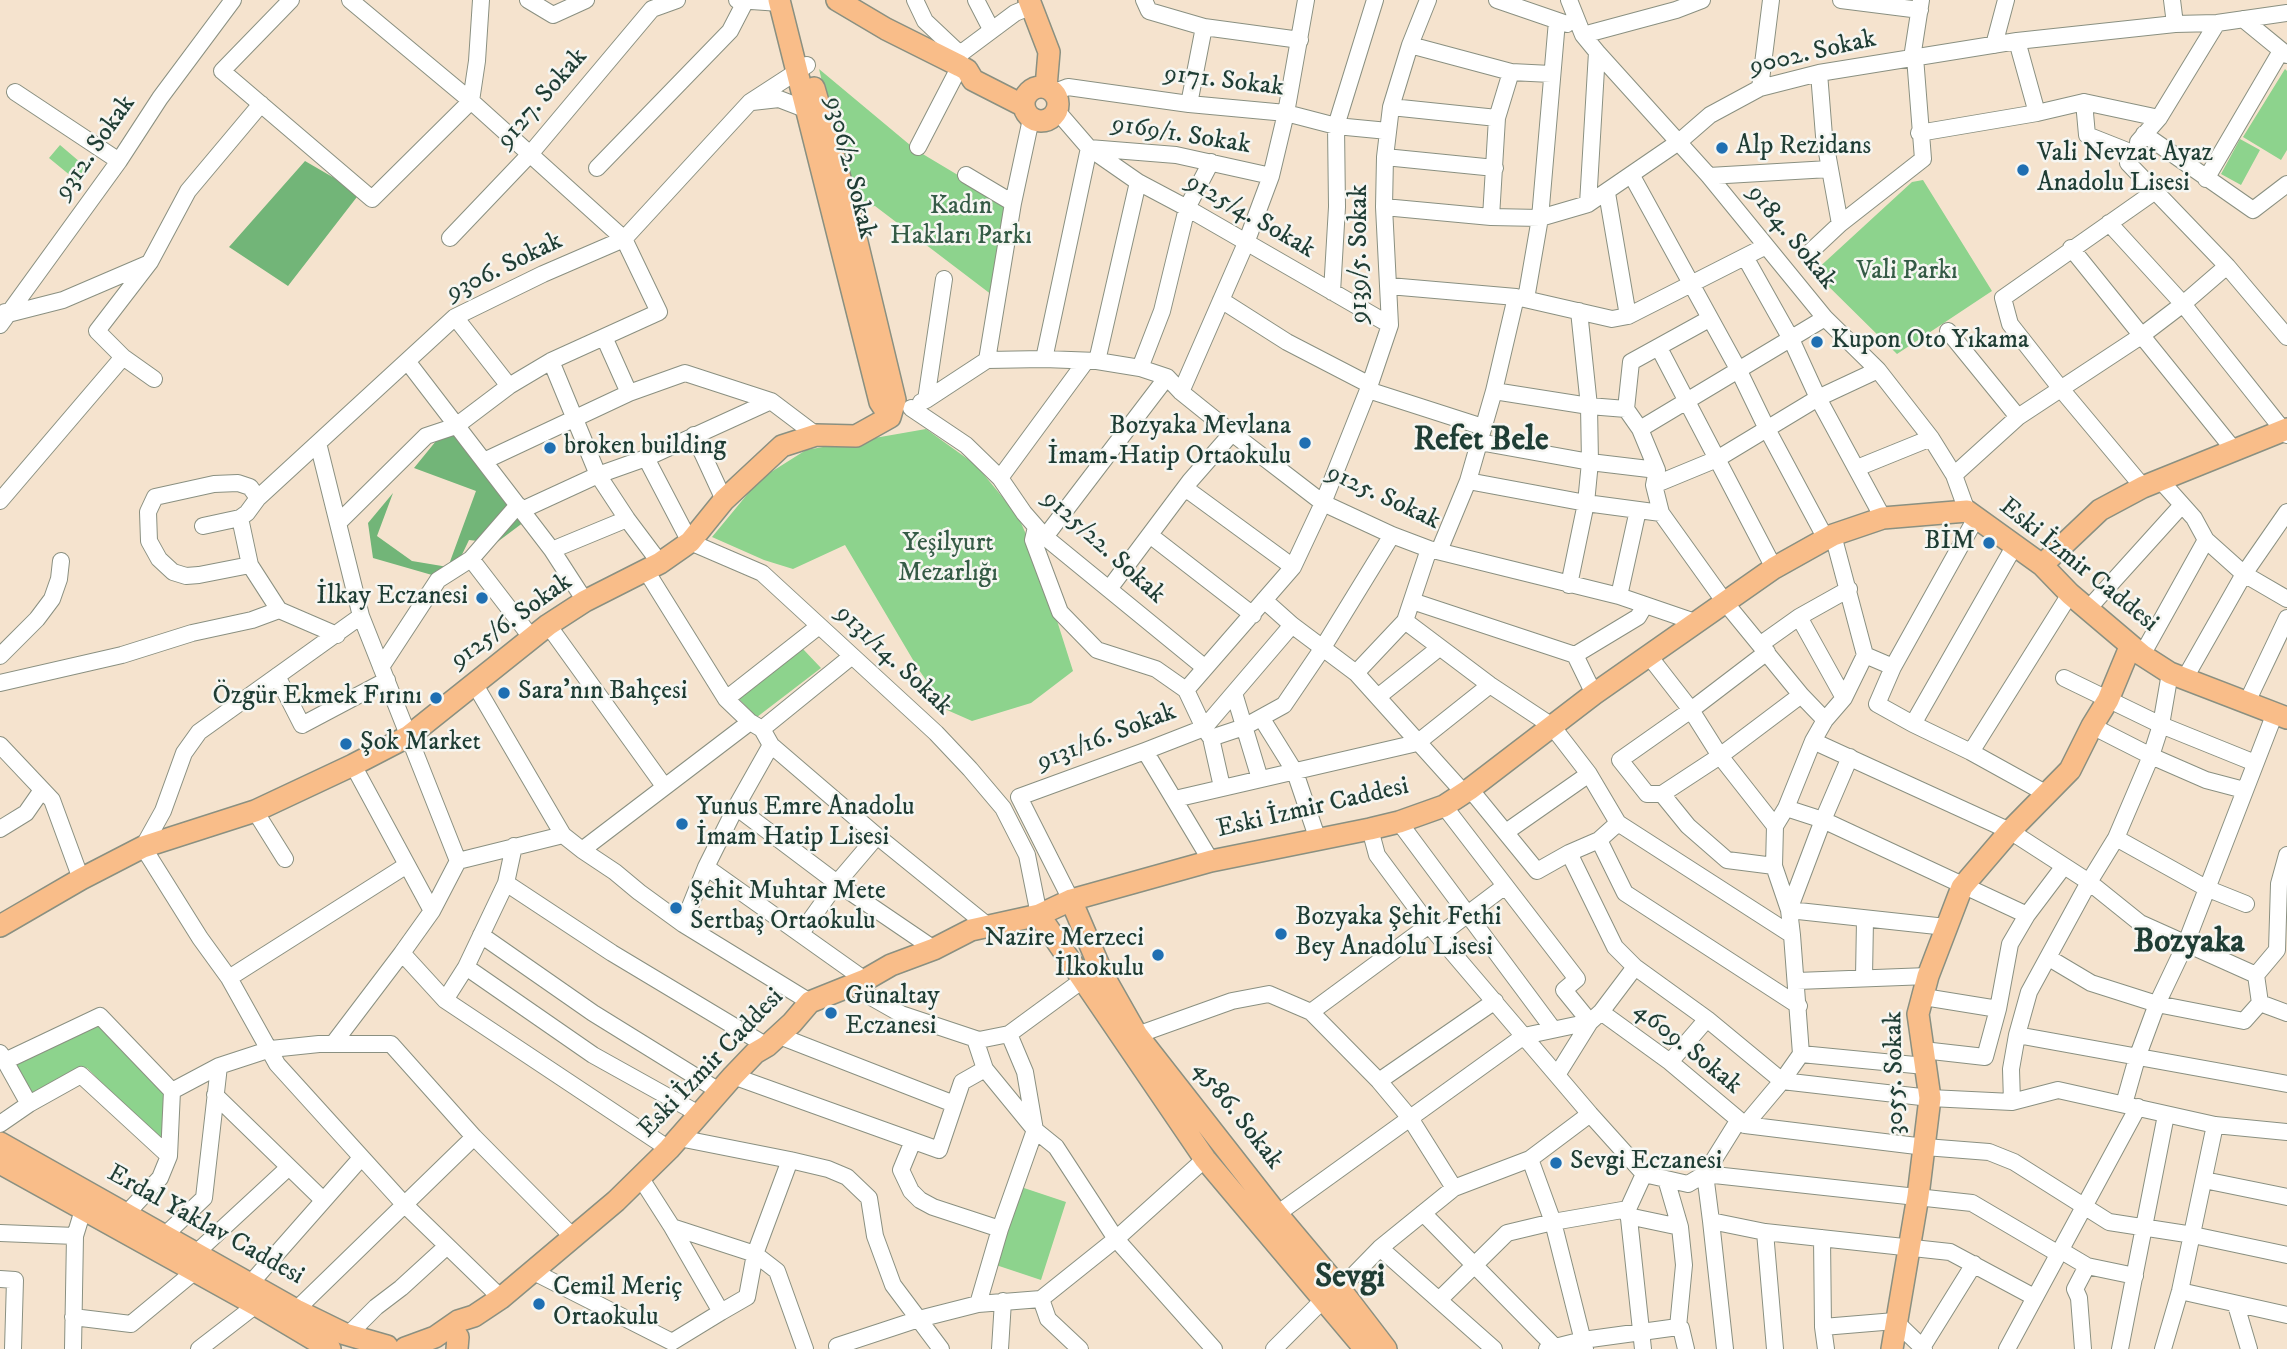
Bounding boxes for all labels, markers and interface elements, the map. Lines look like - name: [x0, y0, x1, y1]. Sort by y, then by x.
- street label: 9002. Sokak: [1747, 24, 1879, 84]
- street label: 9127. Sokak: [491, 42, 595, 156]
- street label: 9171. Sokak: [1162, 59, 1286, 105]
- street label: 9312. Sokak: [49, 90, 143, 206]
- street label: 9306/2. Sokak: [816, 94, 882, 242]
- street label: 9169/1. Sokak: [1109, 110, 1253, 162]
- place label: Alp Rezidans: [1736, 132, 1871, 164]
- place label: Vali Nevzat Ayaz Anadolu Lisesi: [2037, 139, 2213, 200]
- marker: Alp Rezidans: [1714, 140, 1730, 156]
- marker: Vali Nevzat Ayaz Anadolu Lisesi: [2015, 162, 2031, 178]
- street label: 9125/4. Sokak: [1180, 167, 1320, 267]
- street label: 9184. Sokak: [1739, 179, 1843, 297]
- street label: 9139/5. Sokak: [1345, 184, 1377, 324]
- park label: Kadın Hakları Parkı: [890, 192, 1032, 254]
- street label: 9306. Sokak: [442, 227, 568, 309]
- park label: Vali Parkı: [1856, 257, 1958, 289]
- place label: Kupon Oto Yıkama: [1831, 326, 2029, 358]
- marker: Kupon Oto Yıkama: [1809, 334, 1825, 350]
- place label: Bozyaka Mevlana İmam-Hatip Ortaokulu: [1047, 412, 1291, 474]
- district label: Refet Bele: [1413, 422, 1549, 462]
- place label: broken building: [564, 432, 726, 464]
- marker: Bozyaka Mevlana İmam-Hatip Ortaokulu: [1297, 435, 1313, 451]
- marker: broken building: [542, 440, 558, 456]
- street label: 9125. Sokak: [1321, 458, 1445, 538]
- street label: 9125/22. Sokak: [1035, 484, 1171, 612]
- street label: Eski İzmir Caddesi: [1992, 492, 2164, 640]
- place label: BİM: [1924, 527, 1975, 559]
- park label: Yeşilyurt Mezarlığı: [898, 529, 998, 590]
- marker: BİM: [1981, 535, 1997, 551]
- street label: 9125/6. Sokak: [445, 567, 579, 677]
- place label: İlkay Eczanesi: [316, 582, 468, 614]
- marker: İlkay Eczanesi: [474, 590, 490, 606]
- street label: 9131/14. Sokak: [828, 599, 958, 723]
- place label: Sara'nın Bahçesi: [518, 677, 687, 709]
- place label: Özgür Ekmek Fırını: [213, 682, 422, 714]
- marker: Sara'nın Bahçesi: [496, 685, 512, 701]
- marker: Özgür Ekmek Fırını: [428, 690, 444, 706]
- street label: 9131/16. Sokak: [1033, 697, 1181, 779]
- place label: Şok Market: [360, 728, 481, 760]
- marker: Şok Market: [338, 736, 354, 752]
- street label: Eski İzmir Caddesi: [1214, 772, 1412, 846]
- place label: Yunus Emre Anadolu İmam Hatip Lisesi: [696, 793, 915, 854]
- marker: Yunus Emre Anadolu İmam Hatip Lisesi: [674, 816, 690, 832]
- place label: Şehit Muhtar Mete Sertbaş Ortaokulu: [690, 877, 886, 938]
- marker: Şehit Muhtar Mete Sertbaş Ortaokulu: [668, 900, 684, 916]
- place label: Bozyaka Şehit Fethi Bey Anadolu Lisesi: [1295, 903, 1501, 964]
- place label: Nazire Merzeci İlkokulu: [984, 924, 1144, 986]
- district label: Bozyaka: [2133, 924, 2245, 964]
- marker: Bozyaka Şehit Fethi Bey Anadolu Lisesi: [1273, 926, 1289, 942]
- marker: Nazire Merzeci İlkokulu: [1150, 947, 1166, 963]
- place label: Günaltay Eczanesi: [845, 982, 940, 1044]
- street label: Eski İzmir Caddesi: [633, 983, 791, 1145]
- street label: 4609. Sokak: [1627, 996, 1747, 1102]
- marker: Günaltay Eczanesi: [823, 1005, 839, 1021]
- street label: 3055. Sokak: [1879, 1011, 1913, 1135]
- street label: 4586. Sokak: [1185, 1056, 1289, 1176]
- place label: Sevgi Eczanesi: [1570, 1147, 1722, 1179]
- marker: Sevgi Eczanesi: [1548, 1155, 1564, 1171]
- street label: Erdal Yaklav Caddesi: [101, 1159, 309, 1293]
- district label: Sevgi: [1315, 1259, 1385, 1299]
- place label: Cemil Meriç Ortaokulu: [553, 1273, 682, 1334]
- marker: Cemil Meriç Ortaokulu: [531, 1296, 547, 1312]

